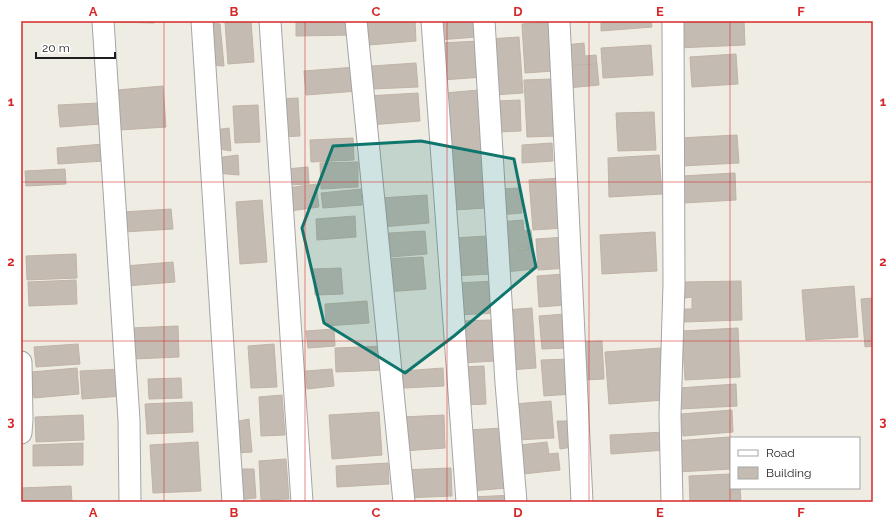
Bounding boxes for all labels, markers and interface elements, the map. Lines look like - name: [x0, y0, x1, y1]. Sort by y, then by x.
- text: A: [89, 4, 98, 19]
- text: B: [230, 4, 239, 19]
- text: C: [372, 4, 381, 19]
- text: D: [513, 4, 523, 19]
- text: E: [656, 4, 664, 19]
- text: F: [797, 4, 805, 19]
- scale bar: [36, 34, 115, 60]
- text: 20 m: [42, 41, 70, 55]
- text: 1: [8, 94, 15, 109]
- text: 1: [880, 94, 887, 109]
- text: 2: [7, 254, 15, 269]
- text: 2: [879, 254, 887, 269]
- text: 3: [7, 414, 15, 429]
- text: 3: [879, 414, 887, 429]
- legend: [730, 437, 860, 489]
- text: Road: [766, 446, 795, 460]
- text: Building: [766, 466, 812, 480]
- text: A: [89, 505, 98, 520]
- text: B: [230, 505, 239, 520]
- text: C: [372, 505, 381, 520]
- text: D: [513, 505, 523, 520]
- text: E: [656, 505, 664, 520]
- text: F: [797, 505, 805, 520]

